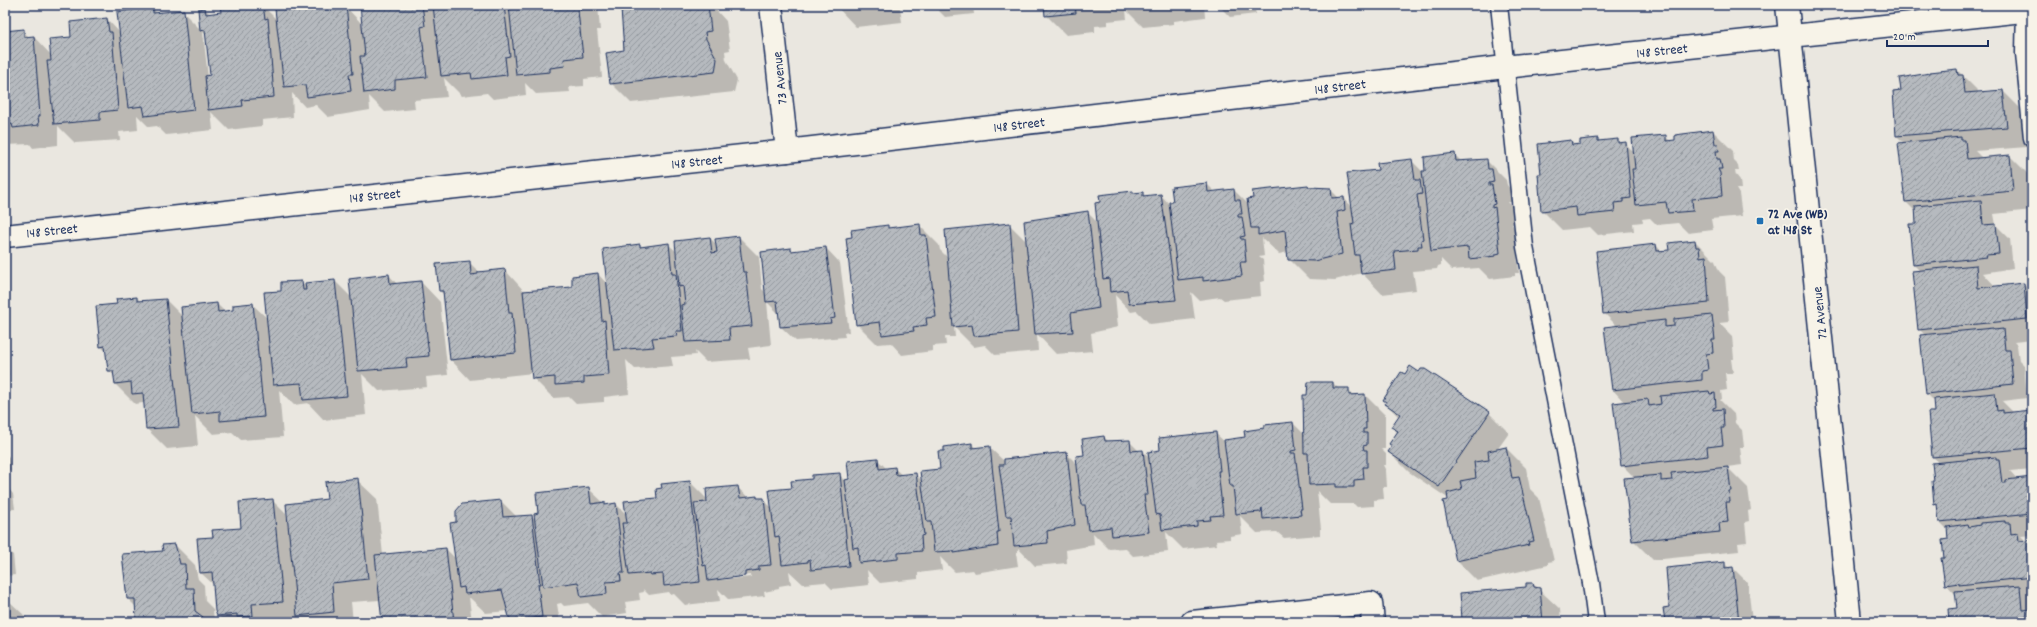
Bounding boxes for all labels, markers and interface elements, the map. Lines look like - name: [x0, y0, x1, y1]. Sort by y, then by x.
- scale bar: [1887, 22, 1988, 48]
- text: 20 m: [1893, 29, 1916, 46]
- street label: 148 Street: [1635, 39, 1689, 65]
- street label: 73 Avenue: [768, 50, 794, 105]
- street label: 148 Street: [1313, 75, 1367, 101]
- street label: 148 Street: [992, 113, 1046, 139]
- street label: 148 Street: [670, 150, 724, 176]
- street label: 148 Street: [348, 184, 402, 210]
- place label: 72 Ave (WB) at 148 St: [1768, 205, 1828, 241]
- marker: 72 Ave (WB) at 148 St: [1755, 216, 1765, 226]
- street label: 148 Street: [25, 219, 79, 245]
- street label: 72 Avenue: [1808, 285, 1834, 340]

